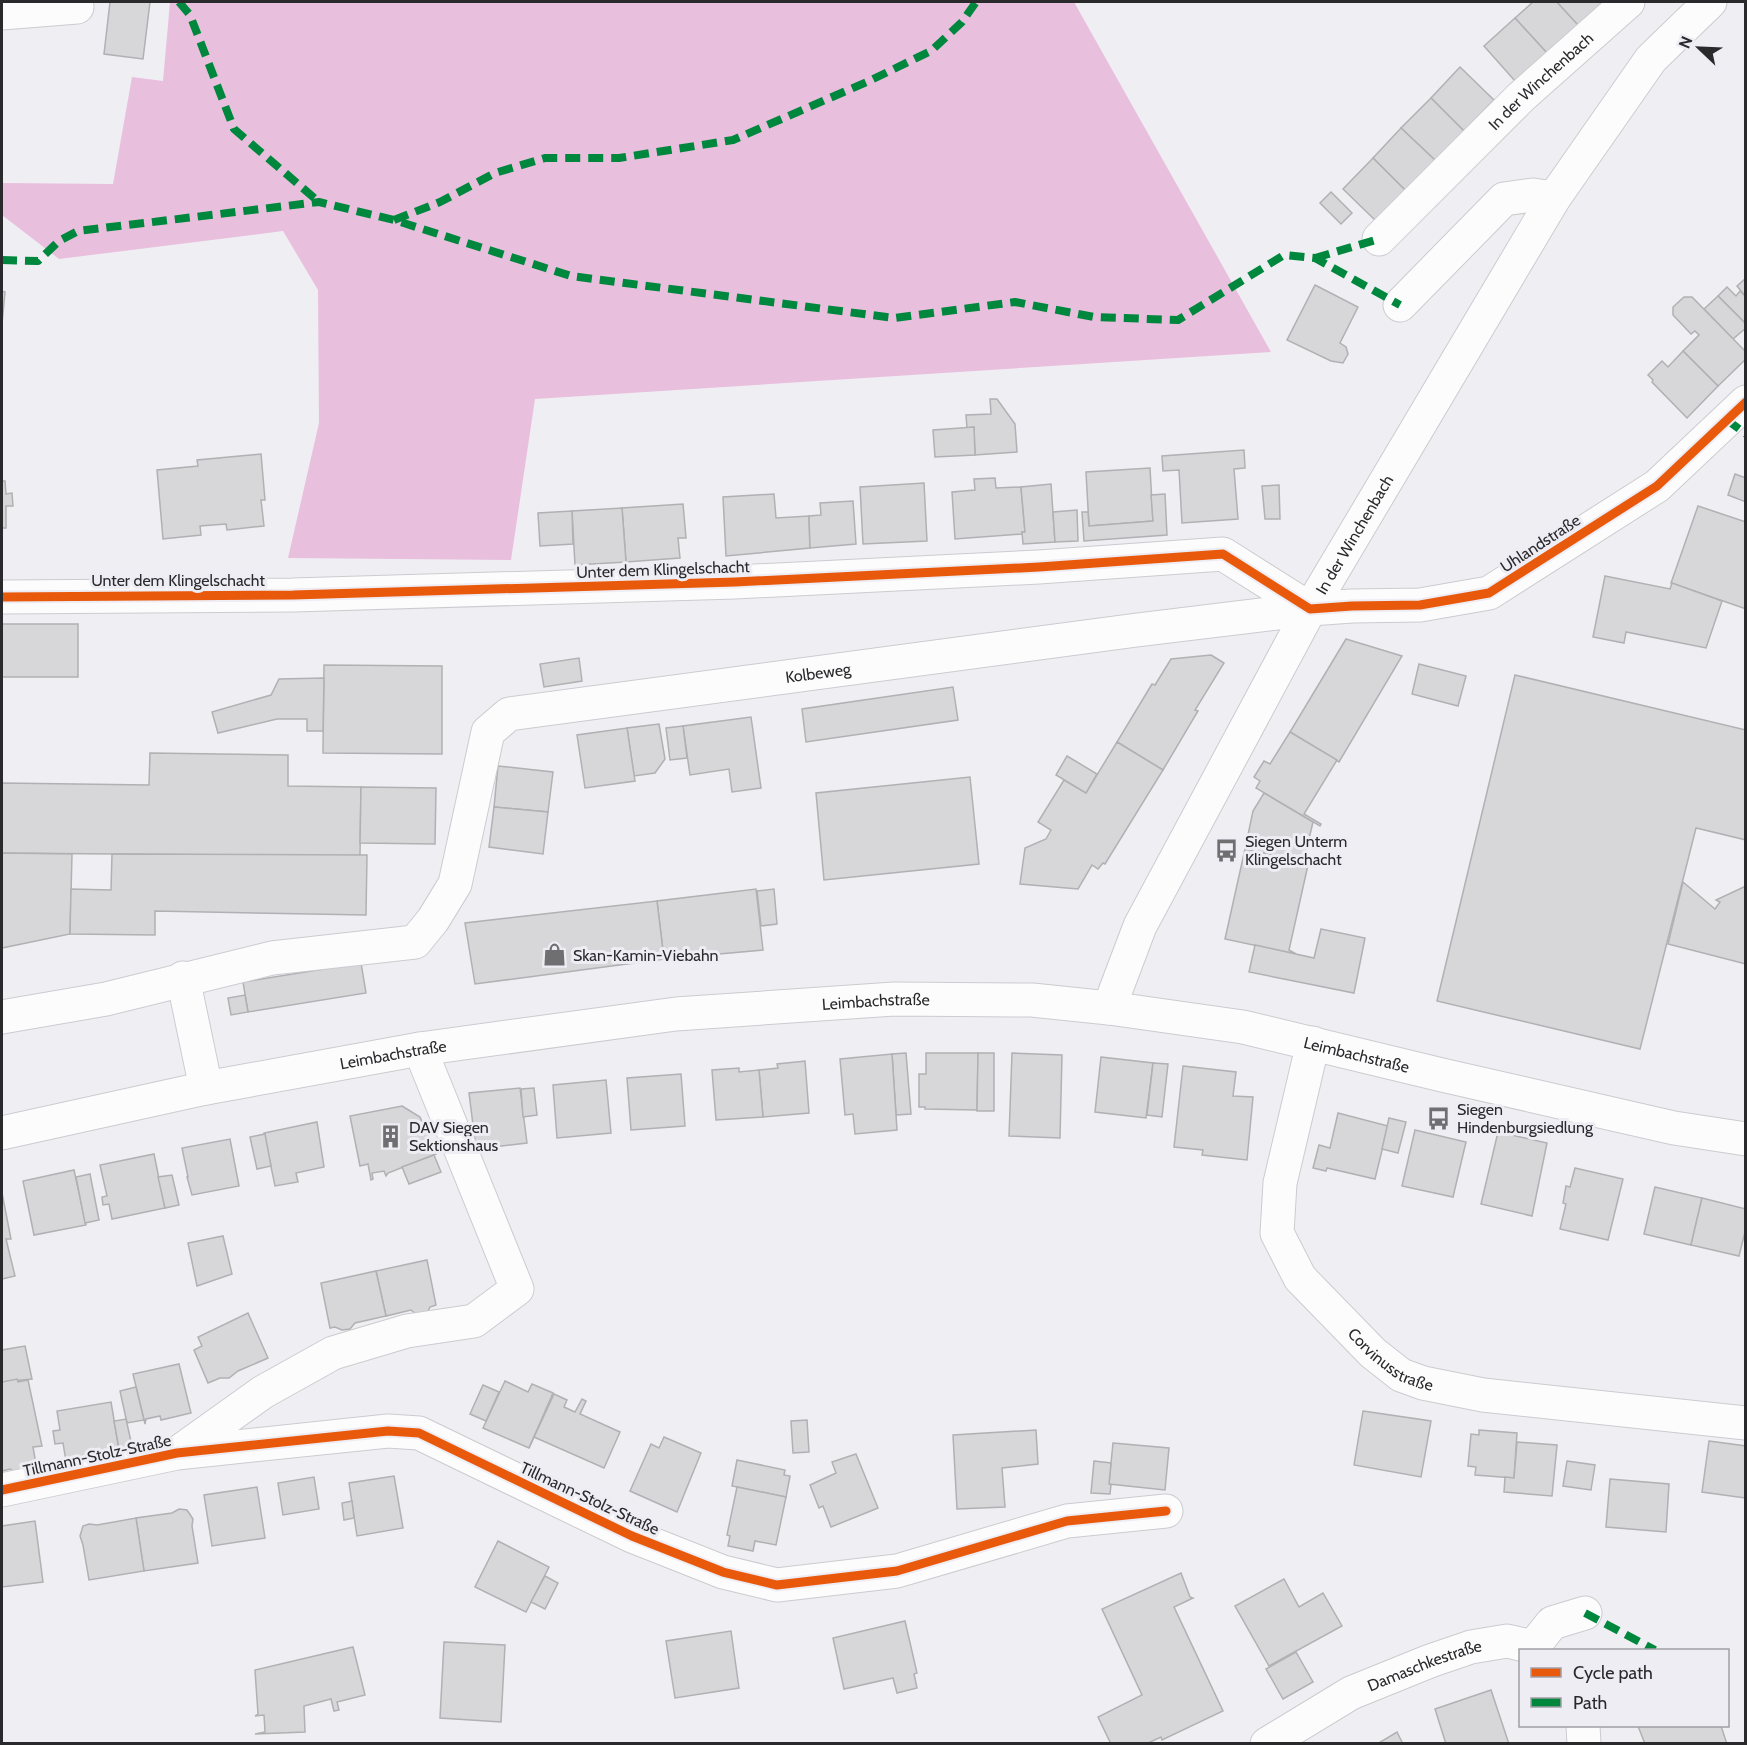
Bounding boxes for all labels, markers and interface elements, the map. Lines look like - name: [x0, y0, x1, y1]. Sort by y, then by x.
- north arrow: [1669, 18, 1729, 78]
- street label: In der Winchenbach: [1485, 29, 1597, 134]
- text: N: [1675, 33, 1697, 51]
- street label: In der Winchenbach: [1312, 472, 1397, 598]
- street label: Uhlandstraße: [1497, 511, 1584, 576]
- street label: Unter dem Klingelschacht: [576, 557, 751, 582]
- street label: Unter dem Klingelschacht: [91, 571, 265, 590]
- street label: Kolbeweg: [784, 659, 853, 687]
- place label: Siegen Unterm Klingelschacht: [1245, 832, 1347, 869]
- bus stop icon: Siegen Unterm Klingelschacht: [1214, 837, 1240, 863]
- shop icon: Skan-Kamin-Viebahn: [542, 942, 568, 968]
- place label: Skan-Kamin-Viebahn: [573, 946, 719, 965]
- street label: Leimbachstraße: [821, 990, 930, 1014]
- street label: Leimbachstraße: [1302, 1033, 1411, 1077]
- street label: Leimbachstraße: [338, 1036, 448, 1073]
- place label: Siegen Hindenburgsiedlung: [1457, 1100, 1594, 1137]
- bus stop icon: Siegen Hindenburgsiedlung: [1426, 1105, 1452, 1131]
- place label: DAV Siegen Sektionshaus: [409, 1118, 499, 1155]
- building icon: DAV Siegen Sektionshaus: [378, 1123, 404, 1149]
- street label: Corvinusstraße: [1344, 1324, 1435, 1395]
- street label: Tillmann-Stolz-Straße: [21, 1431, 173, 1480]
- street label: Tillmann-Stolz-Straße: [517, 1458, 662, 1539]
- street label: Damaschkestraße: [1365, 1636, 1483, 1695]
- legend: [1519, 1649, 1729, 1727]
- text: Cycle path: [1573, 1662, 1653, 1684]
- text: Path: [1573, 1692, 1607, 1714]

